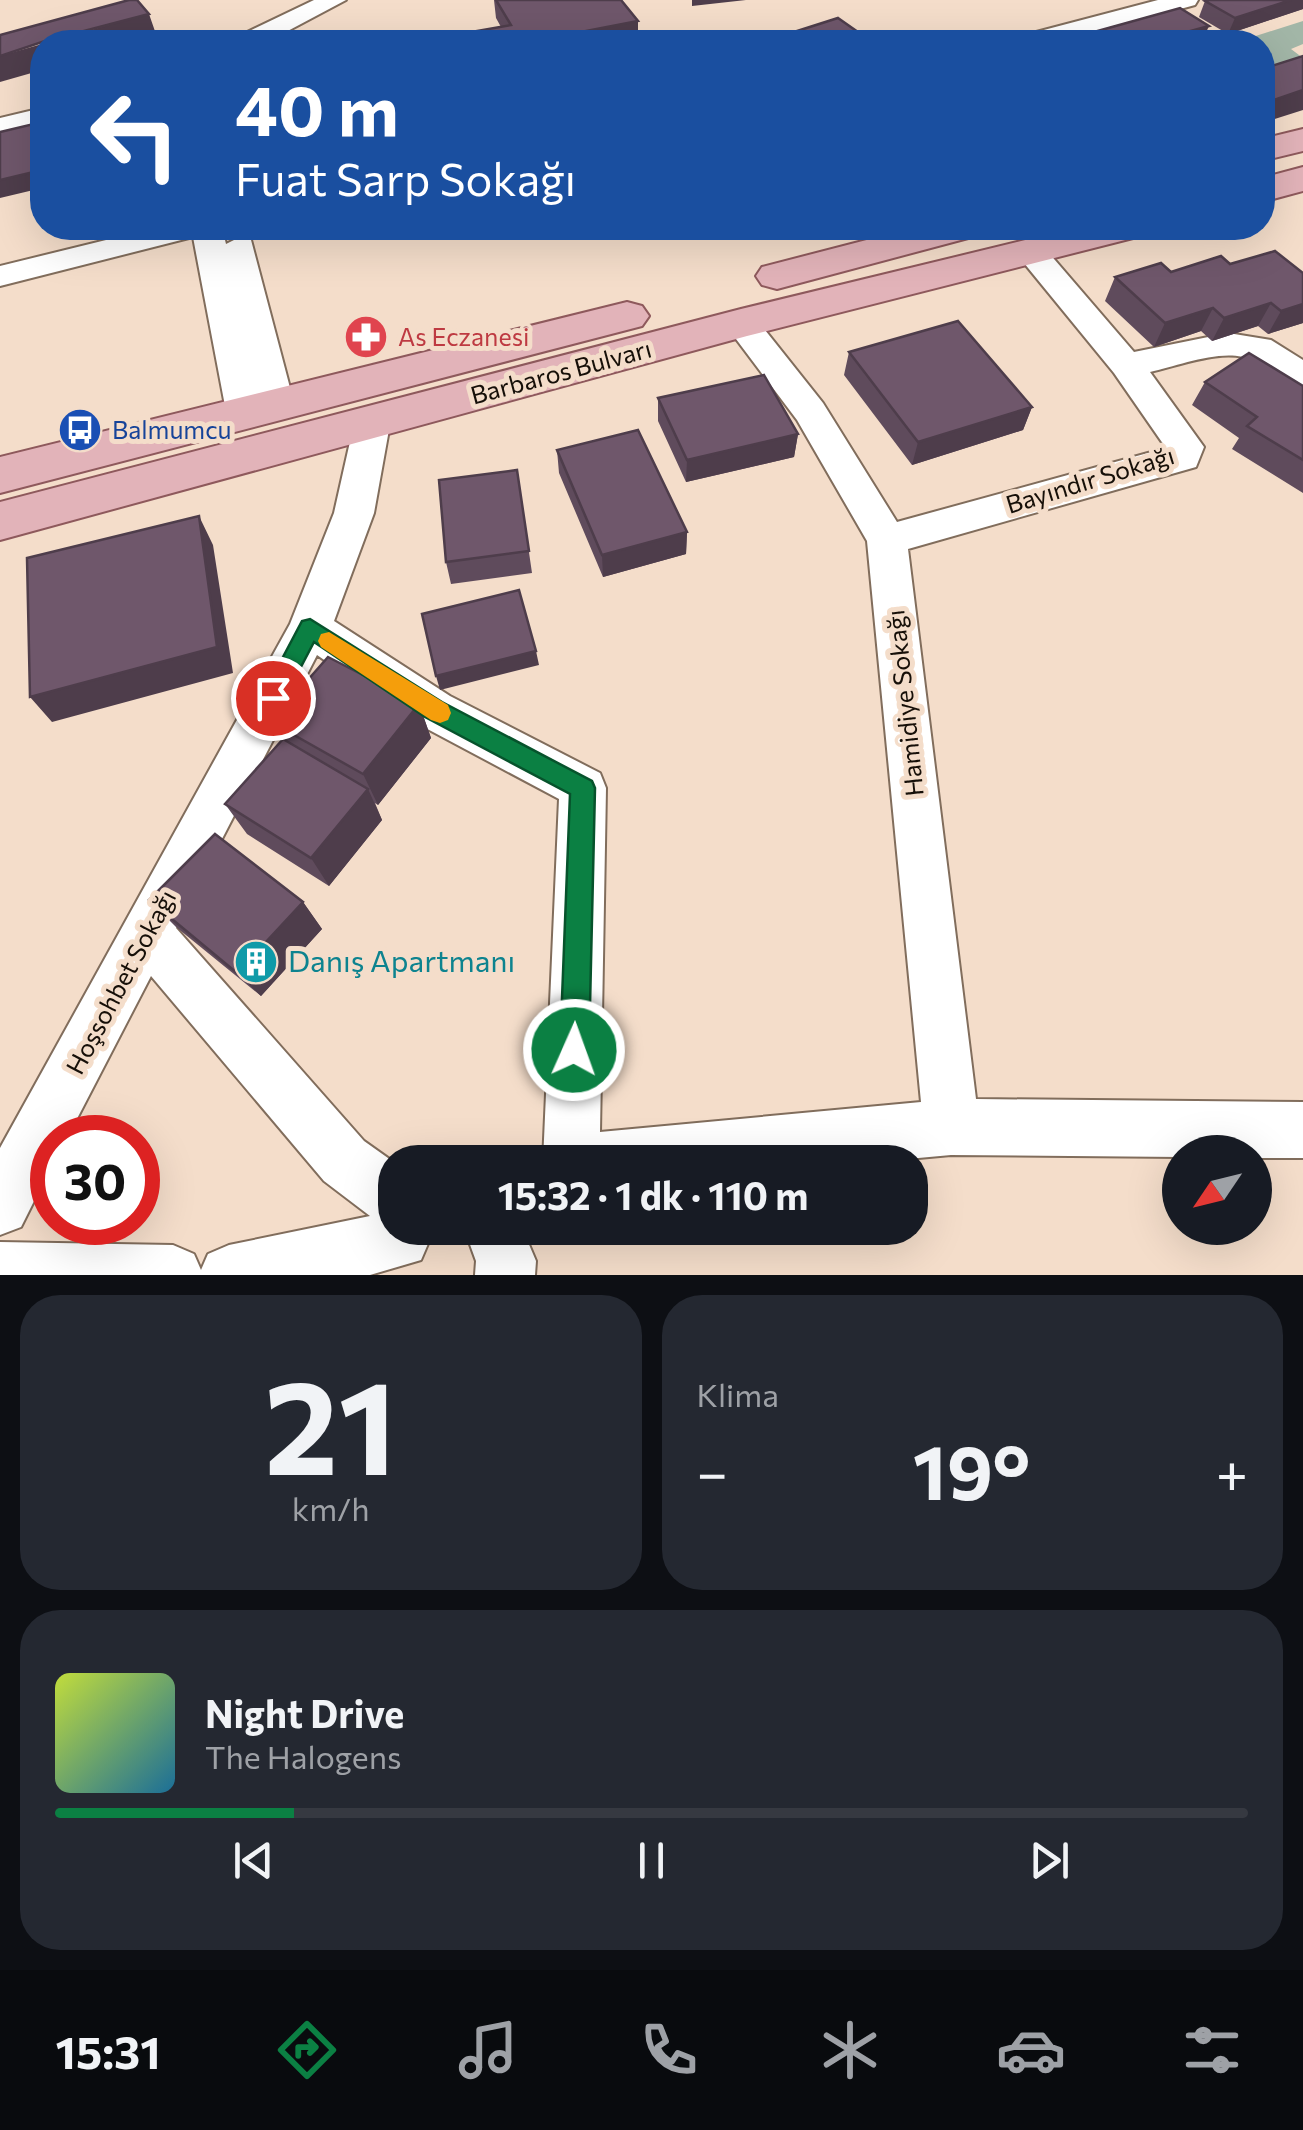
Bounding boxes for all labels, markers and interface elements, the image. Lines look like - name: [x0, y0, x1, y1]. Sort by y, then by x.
- text: 40 m: [235, 65, 399, 150]
- icon: left: [70, 70, 200, 200]
- text: Fuat Sarp Sokağı: [235, 150, 576, 205]
- pharmacy icon: As Eczanesi: [343, 314, 389, 360]
- place label: As Eczanesi: [398, 321, 529, 351]
- street label: Barbaros Bulvarı: [467, 332, 654, 410]
- bus stop icon: Balmumcu: [57, 407, 103, 453]
- place label: Balmumcu: [112, 414, 231, 444]
- street label: Bayındır Sokağı: [1002, 439, 1178, 519]
- street label: Hamidiye Sokağı: [879, 608, 929, 798]
- pin: [231, 656, 316, 741]
- icon: arrive: [246, 671, 301, 726]
- street label: Hoşsohbet Sokağı: [59, 884, 181, 1079]
- building icon: Danış Apartmanı: [233, 939, 279, 985]
- place label: Danış Apartmanı: [288, 941, 515, 978]
- position arrow: [522, 998, 626, 1102]
- speed limit sign: 30: [30, 1115, 160, 1245]
- north arrow: [1162, 1135, 1272, 1245]
- map controls: [1162, 1135, 1272, 1245]
- text: 15:32 · 1 dk · 110 m: [498, 1171, 808, 1218]
- text: 21: [264, 1343, 397, 1502]
- text: Klima: [697, 1374, 779, 1414]
- text: 19°: [913, 1424, 1031, 1515]
- text: −: [697, 1437, 728, 1504]
- text: +: [1216, 1437, 1248, 1504]
- text: km/h: [292, 1488, 370, 1528]
- text: Night Drive: [205, 1689, 404, 1736]
- text: The Halogens: [205, 1736, 402, 1776]
- icon: previous: [226, 1833, 281, 1888]
- icon: pause: [624, 1833, 679, 1888]
- icon: next: [1022, 1833, 1077, 1888]
- icon: directions: [272, 2015, 342, 2085]
- icon: music: [453, 2015, 523, 2085]
- icon: phone: [634, 2015, 704, 2085]
- icon: climate: [815, 2015, 885, 2085]
- icon: car: [996, 2015, 1066, 2085]
- icon: filters: [1177, 2015, 1247, 2085]
- text: 15:31: [56, 2023, 161, 2078]

